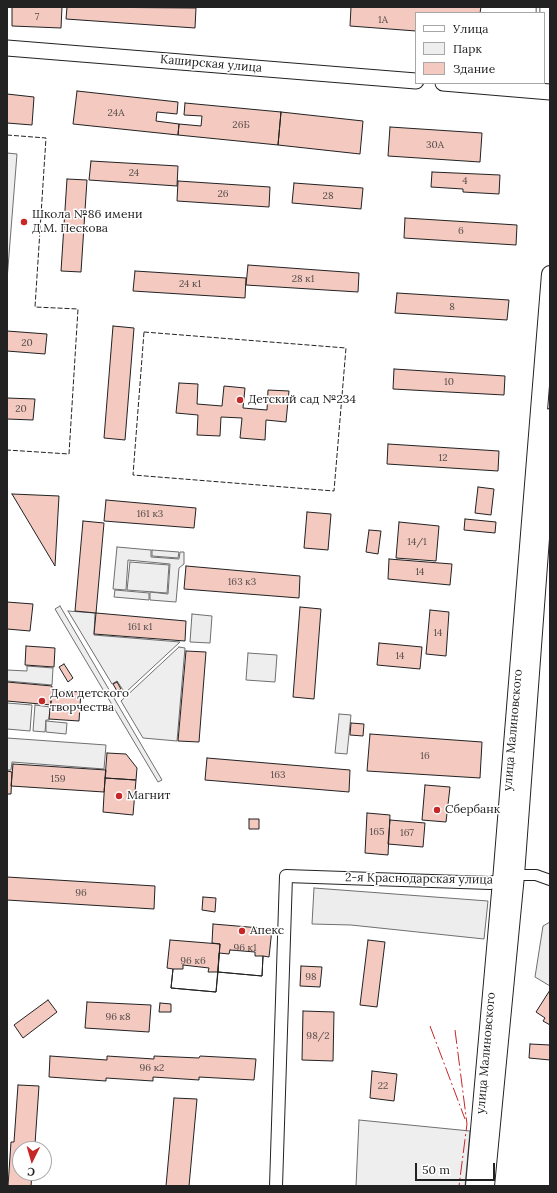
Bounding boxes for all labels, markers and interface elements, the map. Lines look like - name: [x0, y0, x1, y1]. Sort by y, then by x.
- house number: 7: [35, 11, 39, 23]
- legend: [415, 12, 545, 84]
- house number: 1А: [378, 14, 388, 26]
- text: Улица: [453, 21, 489, 36]
- text: Парк: [453, 41, 482, 56]
- street label: Каширская улица: [159, 52, 263, 76]
- text: Здание: [453, 61, 495, 76]
- house number: 24А: [108, 107, 124, 119]
- house number: 26Б: [232, 119, 250, 131]
- house number: 30А: [426, 139, 444, 151]
- house number: 24: [129, 167, 139, 179]
- house number: 4: [462, 175, 468, 187]
- house number: 26: [217, 188, 229, 200]
- house number: 28: [323, 190, 333, 202]
- place label: Школа №86 имени Д.М. Пескова: [32, 208, 142, 236]
- marker: Школа №86 имени Д.М. Пескова: [19, 217, 29, 227]
- house number: 6: [458, 225, 464, 237]
- house number: 28 к1: [292, 273, 314, 285]
- house number: 24 к1: [179, 278, 201, 290]
- house number: 8: [449, 301, 455, 313]
- house number: 20: [21, 337, 33, 349]
- house number: 10: [444, 376, 454, 388]
- place label: Детский сад №234: [248, 393, 356, 407]
- marker: Детский сад №234: [235, 395, 245, 405]
- house number: 20: [15, 403, 27, 415]
- house number: 12: [438, 452, 448, 464]
- house number: 161 к3: [137, 508, 163, 520]
- house number: 14/1: [407, 536, 427, 548]
- house number: 14: [415, 566, 425, 578]
- house number: 163 к3: [228, 576, 256, 588]
- house number: 161 к1: [128, 621, 152, 633]
- house number: 14: [433, 627, 443, 639]
- house number: 14: [395, 650, 405, 662]
- street label: улица Малиновского: [500, 668, 526, 792]
- place label: Дом детского творчества: [50, 687, 129, 715]
- marker: Дом детского творчества: [37, 696, 47, 706]
- house number: 16: [420, 750, 430, 762]
- house number: 163: [271, 769, 285, 781]
- house number: 159: [51, 773, 65, 785]
- place label: Магнит: [127, 789, 170, 803]
- marker: Магнит: [114, 791, 124, 801]
- place label: Сбербанк: [445, 803, 500, 817]
- marker: Сбербанк: [432, 805, 442, 815]
- house number: 165: [370, 826, 384, 838]
- house number: 167: [400, 827, 414, 839]
- street label: 2-я Краснодарская улица: [345, 871, 493, 887]
- house number: 96: [75, 887, 87, 899]
- place label: Апекс: [250, 924, 284, 938]
- marker: Апекс: [237, 926, 247, 936]
- house number: 96 к1: [233, 942, 257, 954]
- house number: 96 к6: [180, 955, 206, 967]
- house number: 98: [305, 971, 317, 983]
- street label: улица Малиновского: [473, 991, 499, 1115]
- house number: 96 к8: [105, 1011, 131, 1023]
- house number: 98/2: [306, 1030, 330, 1042]
- house number: 96 к2: [140, 1062, 164, 1074]
- house number: 22: [378, 1080, 388, 1092]
- north arrow: [12, 1141, 52, 1181]
- scale bar: [417, 1155, 497, 1181]
- text: 50 m: [422, 1162, 450, 1177]
- text: С: [27, 1165, 35, 1179]

